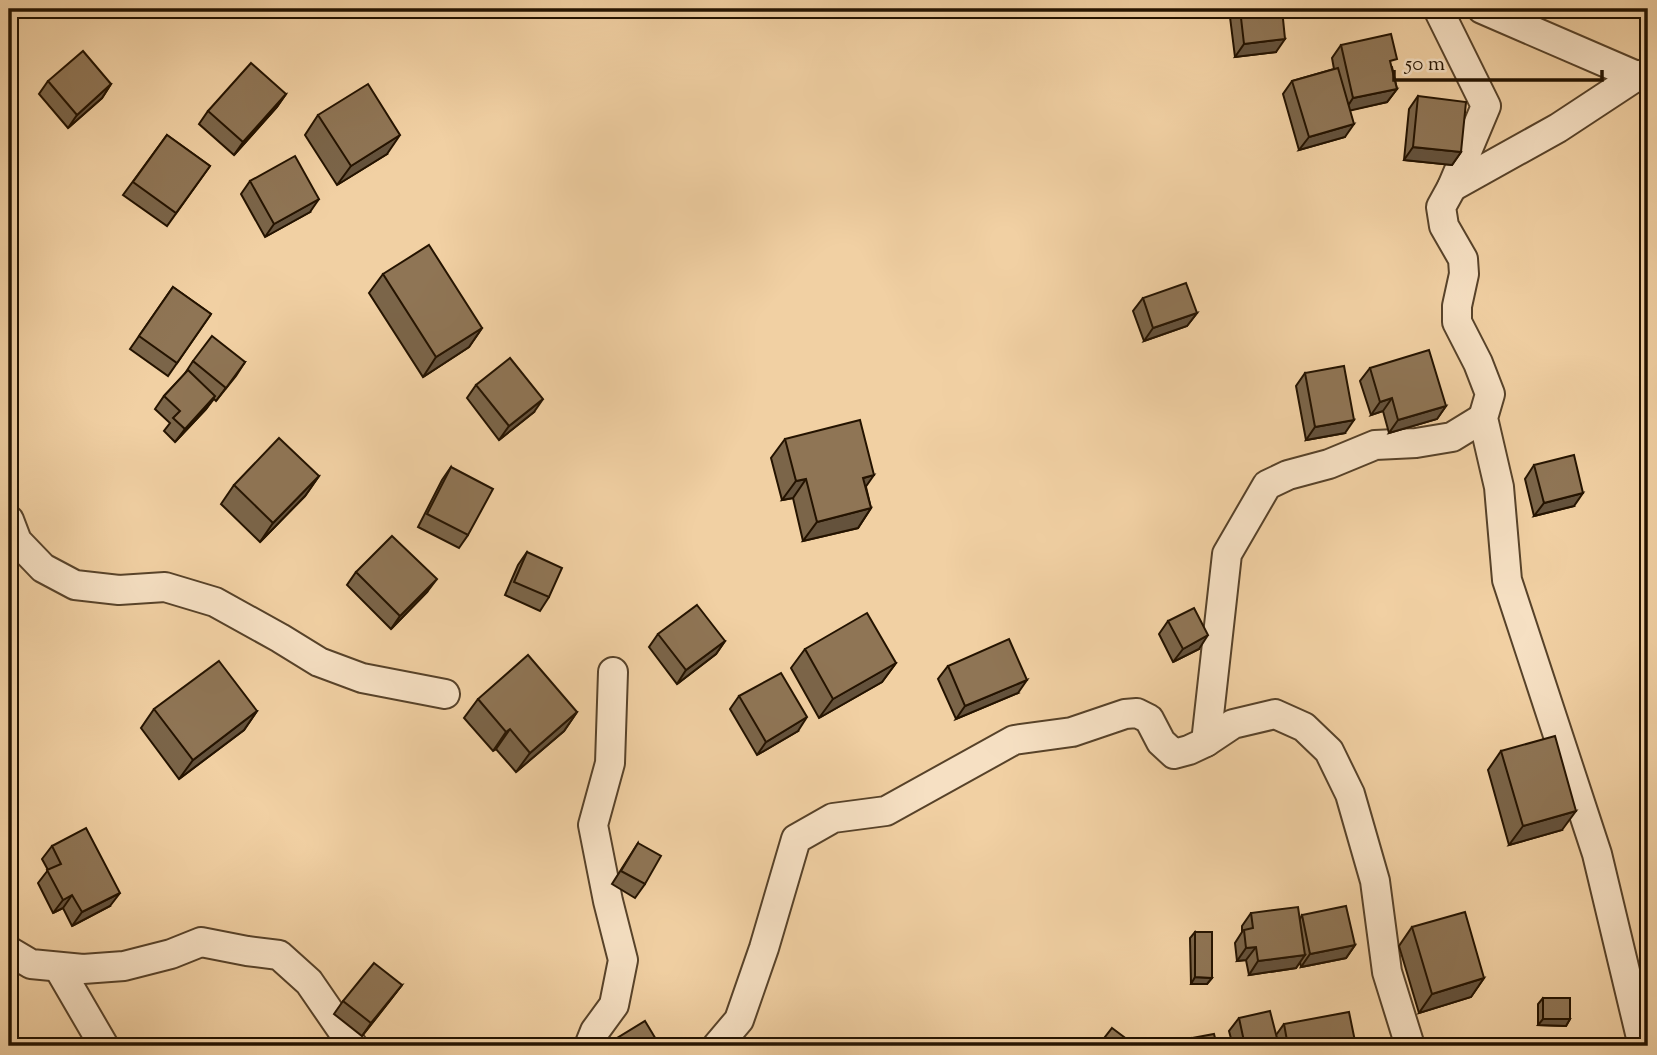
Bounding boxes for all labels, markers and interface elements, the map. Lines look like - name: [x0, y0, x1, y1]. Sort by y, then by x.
- scale bar: [1394, 38, 1603, 82]
- text: 50 m: [1404, 50, 1445, 80]

